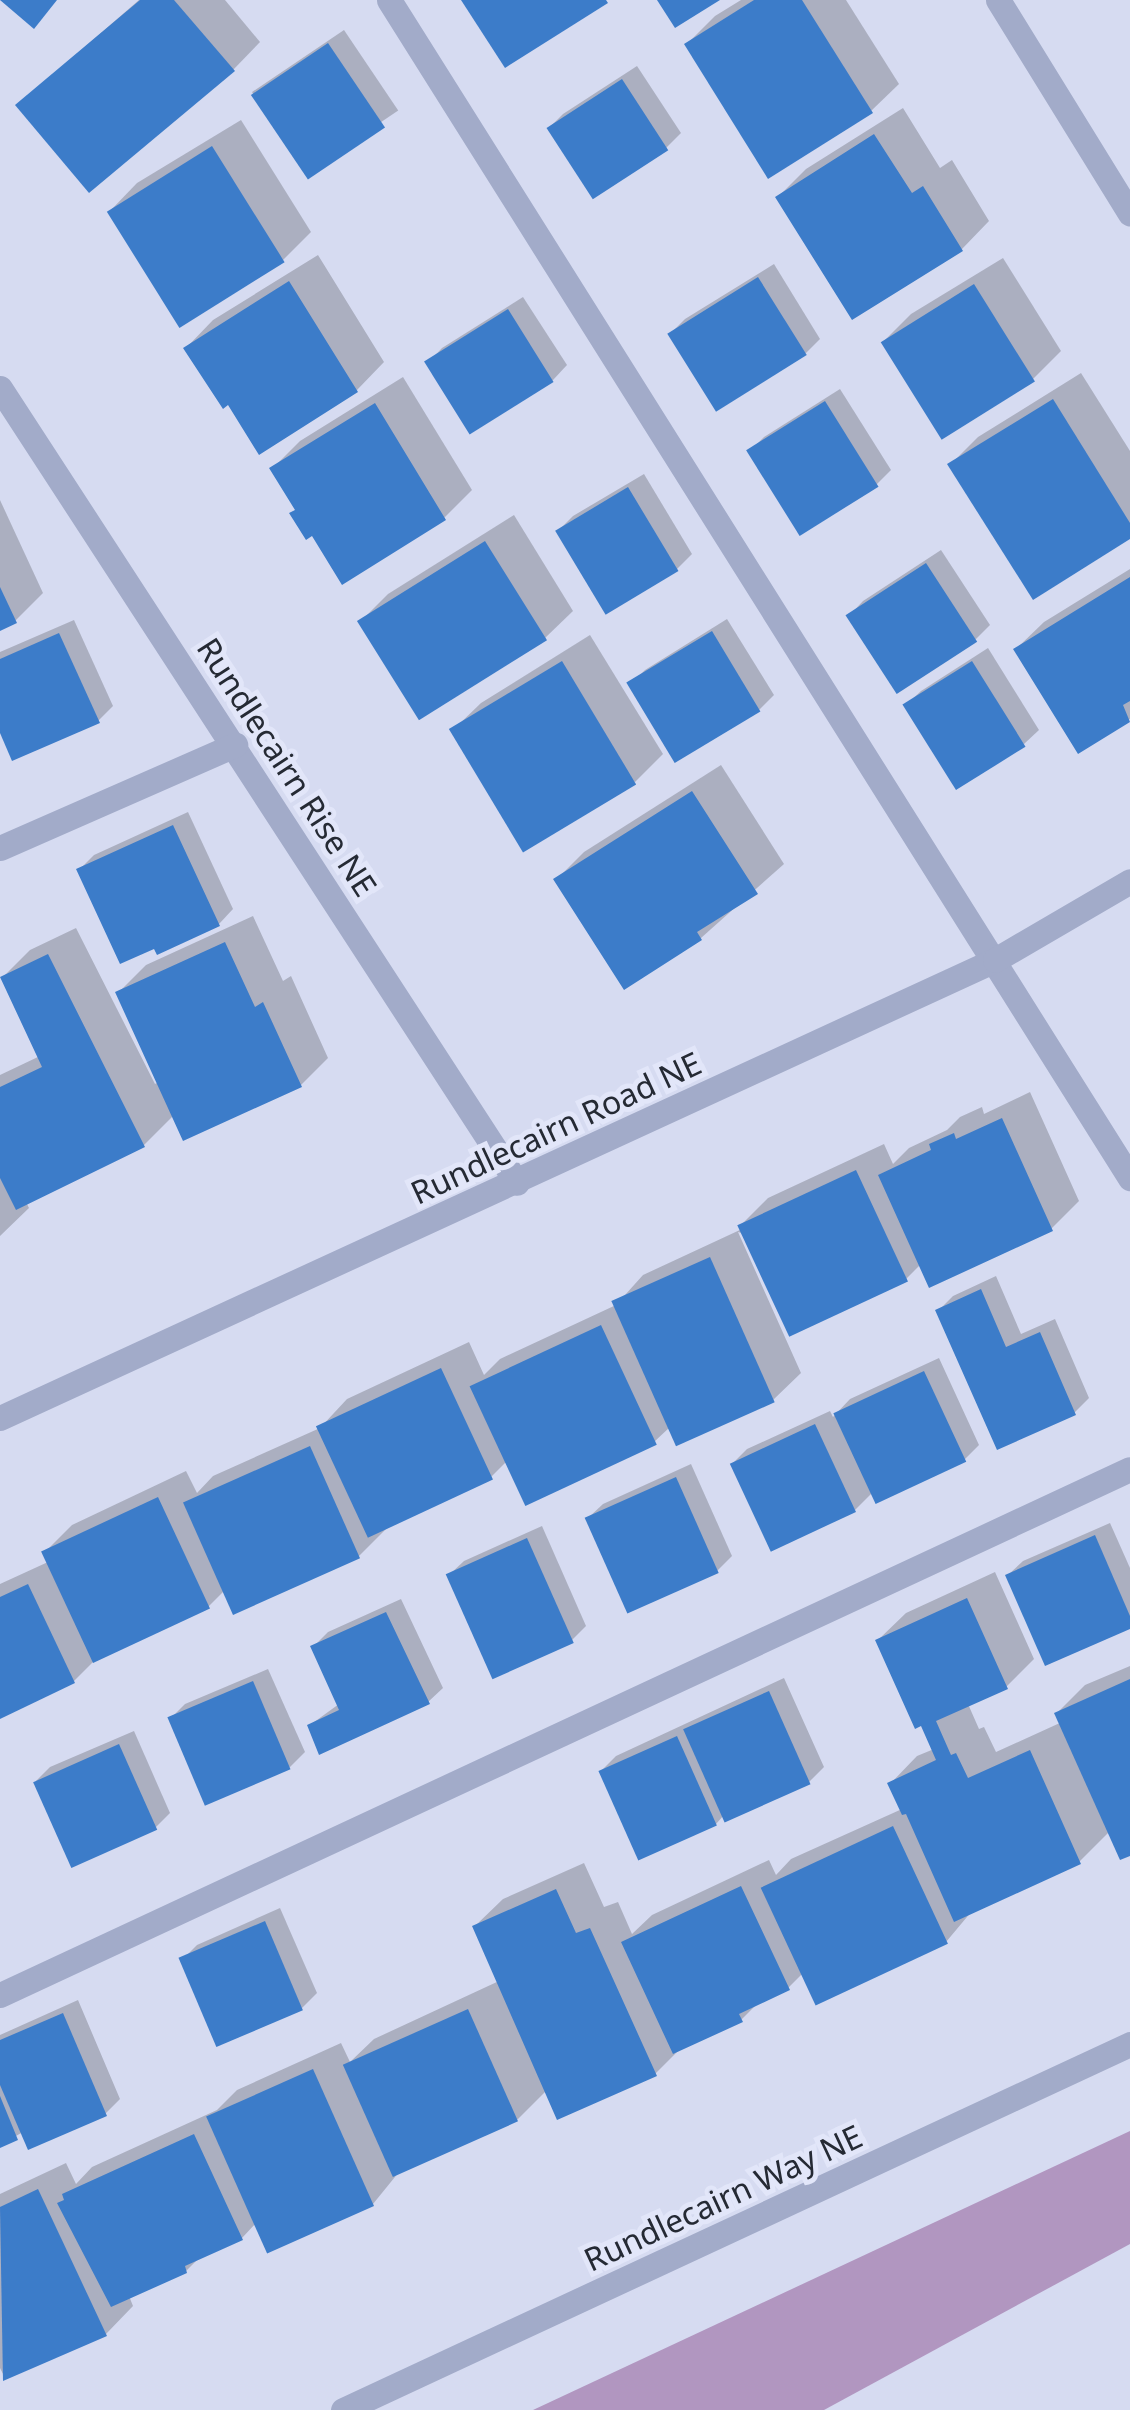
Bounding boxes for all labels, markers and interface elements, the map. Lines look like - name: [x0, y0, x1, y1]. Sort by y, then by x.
- street label: Rundlecairn Rise NE: [189, 631, 385, 903]
- street label: Rundlecairn Road NE: [405, 1044, 707, 1212]
- street label: Rundlecairn Way NE: [578, 2117, 868, 2279]

